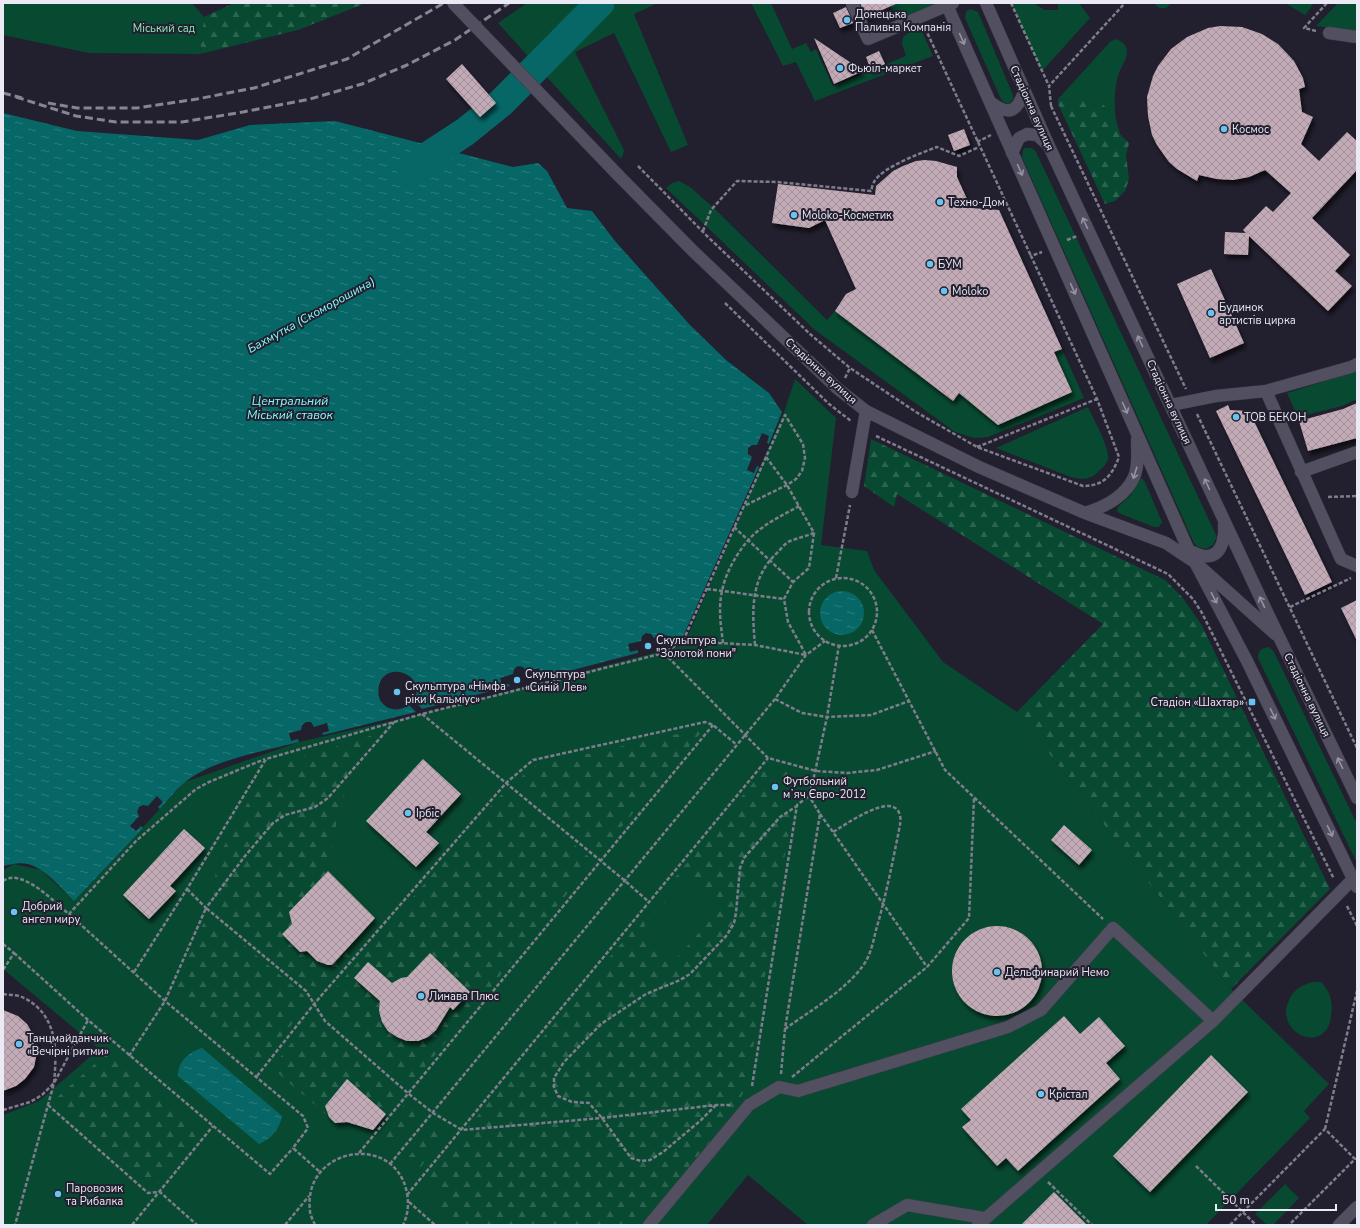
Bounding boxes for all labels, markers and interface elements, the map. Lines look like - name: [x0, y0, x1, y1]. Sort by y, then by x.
- place label: Донецька Паливна Компанія: [855, 7, 951, 35]
- marker: Донецька Паливна Компанія: [842, 15, 852, 25]
- park label: Міський сад: [133, 21, 196, 36]
- one-way arrow: [959, 32, 966, 44]
- place label: Фьюіл-маркет: [848, 61, 922, 76]
- marker: Фьюіл-маркет: [835, 63, 845, 73]
- street label: Стадіонна вулиця: [1006, 63, 1058, 153]
- place label: Космос: [1232, 122, 1269, 137]
- marker: Космос: [1219, 124, 1229, 134]
- one-way arrow: [1017, 164, 1024, 176]
- place label: Техно-Дом: [948, 195, 1005, 210]
- marker: Техно-Дом: [935, 197, 945, 207]
- place label: Moloko-Косметик: [802, 208, 892, 223]
- marker: Moloko-Косметик: [789, 210, 799, 220]
- one-way arrow: [1081, 217, 1088, 229]
- place label: БУМ: [938, 257, 962, 272]
- marker: БУМ: [925, 259, 935, 269]
- water label: Бахмутка (Скоморошина): [244, 273, 378, 357]
- one-way arrow: [1070, 283, 1077, 295]
- place label: Moloko: [952, 284, 988, 299]
- marker: Moloko: [939, 286, 949, 296]
- place label: Будинок артистів цирка: [1219, 300, 1296, 328]
- marker: Будинок артистів цирка: [1206, 308, 1216, 318]
- street label: Стадіонна вулиця: [782, 335, 860, 407]
- one-way arrow: [1136, 335, 1143, 347]
- street label: Стадіонна вулиця: [1143, 357, 1195, 447]
- water label: Центральний Міський ставок: [247, 393, 334, 423]
- one-way arrow: [1122, 402, 1130, 414]
- place label: ТОВ БЕКОН: [1244, 410, 1306, 425]
- marker: ТОВ БЕКОН: [1231, 412, 1241, 422]
- one-way arrow: [1131, 467, 1138, 480]
- one-way arrow: [1203, 478, 1210, 490]
- one-way arrow: [1211, 592, 1218, 604]
- one-way arrow: [1258, 596, 1265, 608]
- place label: Скульптура "Золотой пони": [656, 633, 736, 661]
- marker: Скульптура "Золотой пони": [643, 641, 653, 651]
- street label: Стадіонна вулиця: [1280, 650, 1334, 740]
- place label: Скульптура «Синій Лев»: [525, 667, 587, 695]
- marker: Скульптура «Синій Лев»: [512, 675, 522, 685]
- place label: Скульптура «Німфа ріки Кальміус»: [405, 679, 506, 707]
- marker: Скульптура «Німфа ріки Кальміус»: [392, 687, 402, 697]
- place label: Стадіон «Шахтар»: [1151, 695, 1244, 710]
- marker: Стадіон «Шахтар»: [1247, 697, 1257, 707]
- one-way arrow: [1270, 708, 1277, 720]
- one-way arrow: [1336, 758, 1343, 770]
- place label: Футбольний мʼяч Євро-2012: [783, 774, 866, 802]
- marker: Футбольний мʼяч Євро-2012: [770, 782, 780, 792]
- place label: Ірбіс: [416, 806, 439, 821]
- marker: Ірбіс: [403, 808, 413, 818]
- one-way arrow: [1327, 825, 1334, 837]
- place label: Добрий ангел миру: [22, 899, 80, 927]
- marker: Добрий ангел миру: [9, 907, 19, 917]
- place label: Дельфинарий Немо: [1005, 965, 1109, 980]
- marker: Дельфинарий Немо: [992, 967, 1002, 977]
- place label: Линава Плюс: [429, 989, 499, 1004]
- marker: Линава Плюс: [416, 991, 426, 1001]
- place label: Танцмайданчик «Вечірні ритми»: [27, 1031, 109, 1059]
- marker: Танцмайданчик «Вечірні ритми»: [14, 1039, 24, 1049]
- place label: Крістал: [1049, 1087, 1088, 1102]
- marker: Крістал: [1036, 1089, 1046, 1099]
- place label: Паровозик та Рибалка: [66, 1181, 123, 1209]
- scale bar: [1216, 1186, 1336, 1212]
- marker: Паровозик та Рибалка: [53, 1189, 63, 1199]
- text: 50 m: [1222, 1192, 1250, 1208]

